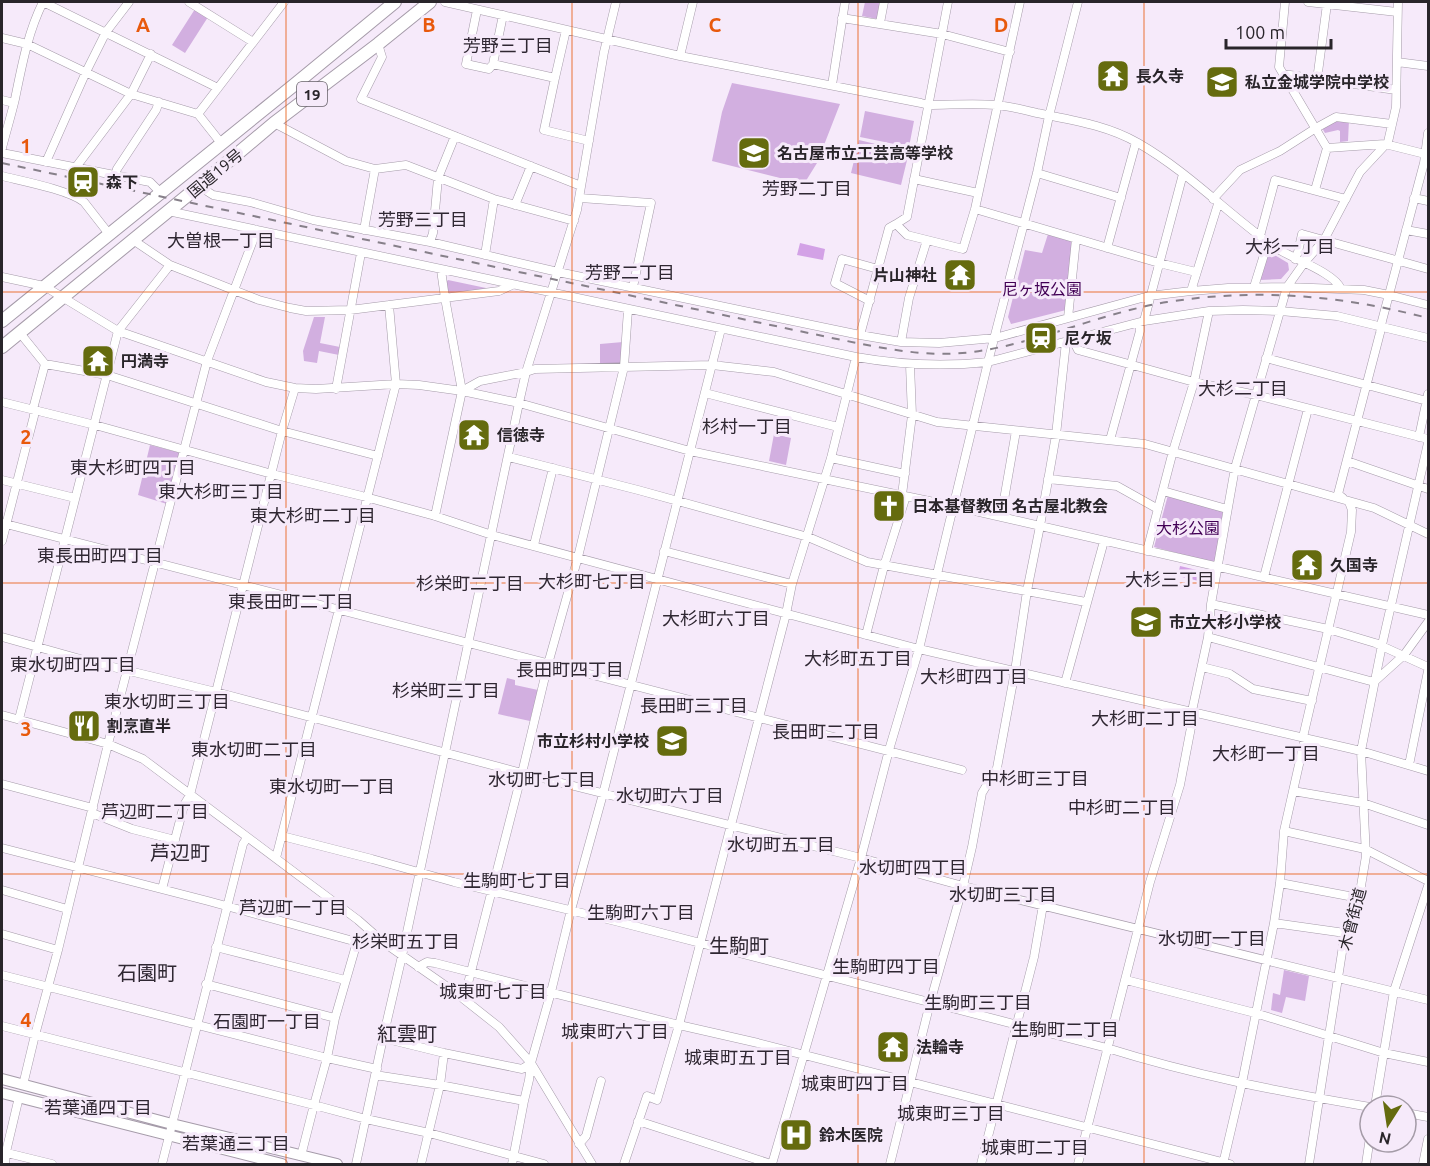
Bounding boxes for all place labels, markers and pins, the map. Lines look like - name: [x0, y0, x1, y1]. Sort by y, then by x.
- temple icon: 長久寺: [1095, 58, 1131, 94]
- school or university icon: 私立金城学院中学校: [1204, 64, 1240, 100]
- place label: 長久寺: [1136, 67, 1184, 85]
- place label: 私立金城学院中学校: [1245, 73, 1389, 91]
- school or university icon: 名古屋市立工芸高等学校: [736, 135, 772, 171]
- place label: 名古屋市立工芸高等学校: [777, 144, 953, 162]
- station icon: 森下: [65, 164, 101, 200]
- place label: 森下: [106, 173, 138, 191]
- temple icon: 片山神社: [942, 257, 978, 293]
- place label: 片山神社: [873, 266, 937, 284]
- station icon: 尼ケ坂: [1023, 320, 1059, 356]
- place label: 尼ケ坂: [1064, 329, 1112, 347]
- temple icon: 円満寺: [80, 343, 116, 379]
- place label: 円満寺: [121, 352, 169, 370]
- temple icon: 信徳寺: [456, 417, 492, 453]
- place label: 信徳寺: [496, 426, 545, 444]
- church icon: 日本基督教団 名古屋北教会: [871, 488, 907, 524]
- place label: 日本基督教団 名古屋北教会: [912, 497, 1108, 515]
- temple icon: 久国寺: [1289, 547, 1325, 583]
- place label: 久国寺: [1330, 556, 1378, 574]
- school or university icon: 市立大杉小学校: [1128, 604, 1164, 640]
- place label: 市立大杉小学校: [1169, 613, 1281, 631]
- restaurant icon: 割烹直半: [66, 708, 102, 744]
- place label: 割烹直半: [107, 717, 171, 735]
- school or university icon: 市立杉村小学校: [654, 723, 690, 759]
- place label: 市立杉村小学校: [537, 732, 649, 750]
- temple icon: 法輪寺: [875, 1029, 911, 1065]
- place label: 法輪寺: [916, 1038, 964, 1056]
- hospital icon: 鈴木医院: [778, 1117, 814, 1153]
- place label: 鈴木医院: [819, 1126, 883, 1144]

